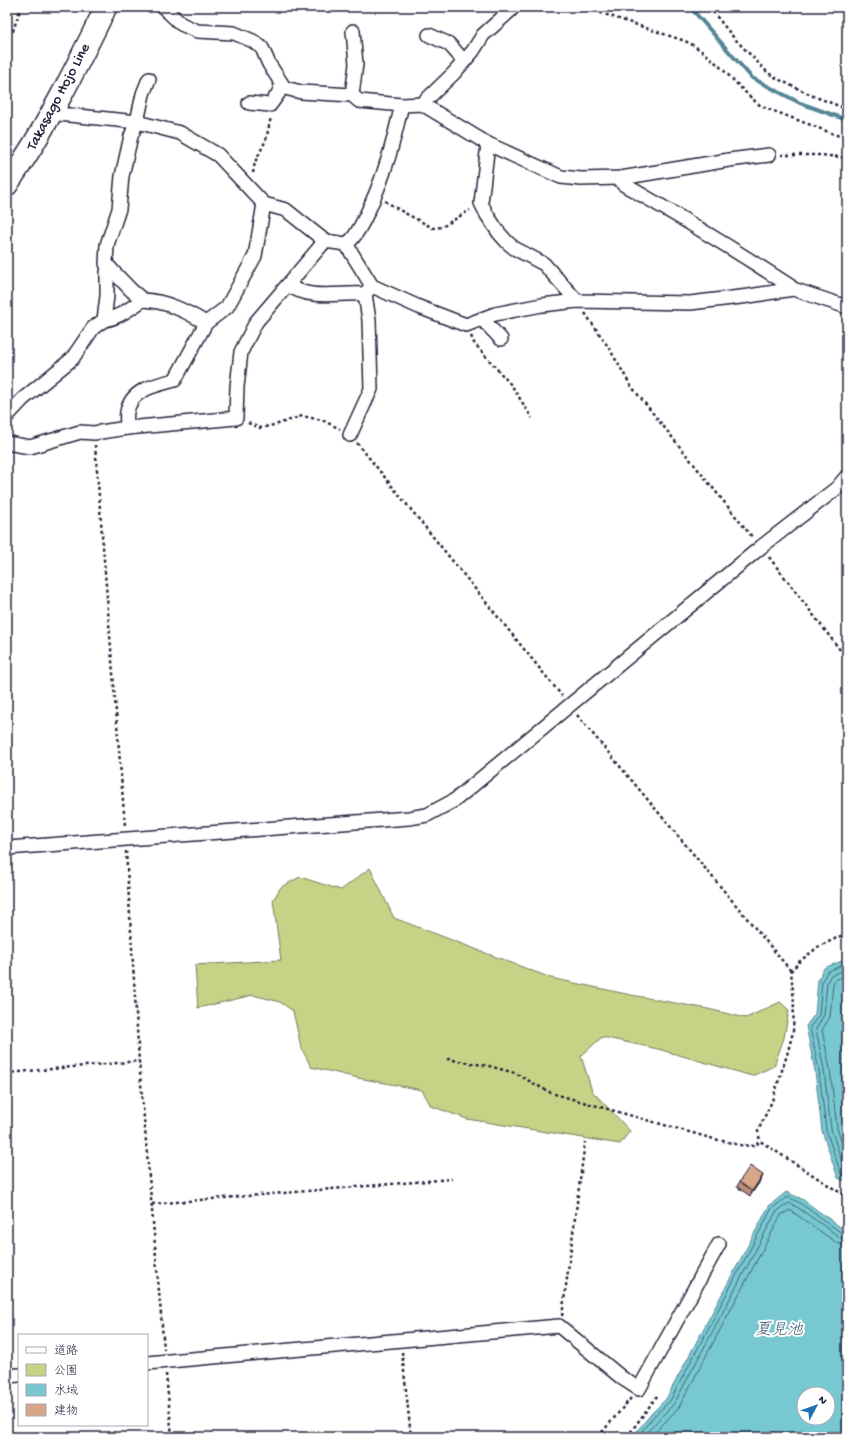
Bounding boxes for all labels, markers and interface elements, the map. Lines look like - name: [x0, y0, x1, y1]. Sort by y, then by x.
- street label: Takasago Hojo Line: [23, 40, 95, 154]
- water label: 夏見池: [755, 1321, 804, 1341]
- legend: [18, 1334, 148, 1426]
- text: 道路: [54, 1344, 78, 1359]
- text: 公園: [54, 1364, 78, 1379]
- text: 水域: [54, 1384, 78, 1399]
- north arrow: [796, 1386, 836, 1426]
- text: N: [815, 1394, 829, 1407]
- text: 建物: [54, 1404, 78, 1419]

